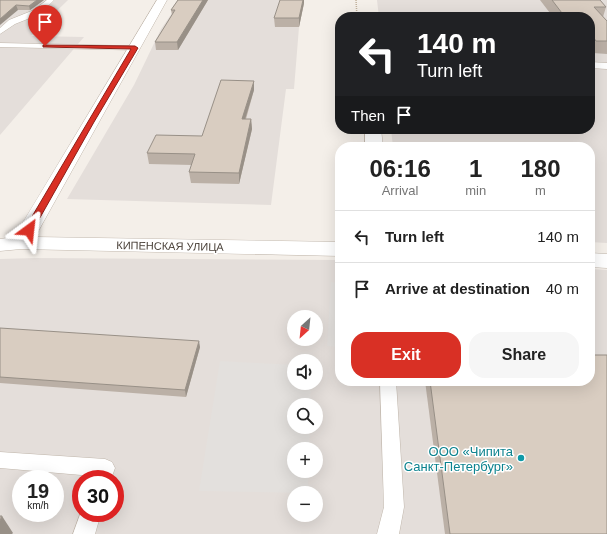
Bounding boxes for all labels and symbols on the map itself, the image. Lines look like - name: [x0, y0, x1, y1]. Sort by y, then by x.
- pin: [28, 5, 62, 46]
- position arrow: [8, 209, 50, 251]
- street label: КИПЕНСКАЯ УЛИЦА: [116, 239, 224, 253]
- north arrow: [287, 310, 323, 346]
- place label: ООО «Чипита Санкт-Петербург»: [404, 444, 514, 474]
- marker: ООО «Чипита Санкт-Петербург»: [516, 453, 526, 463]
- speed limit sign: 30: [72, 470, 124, 522]

